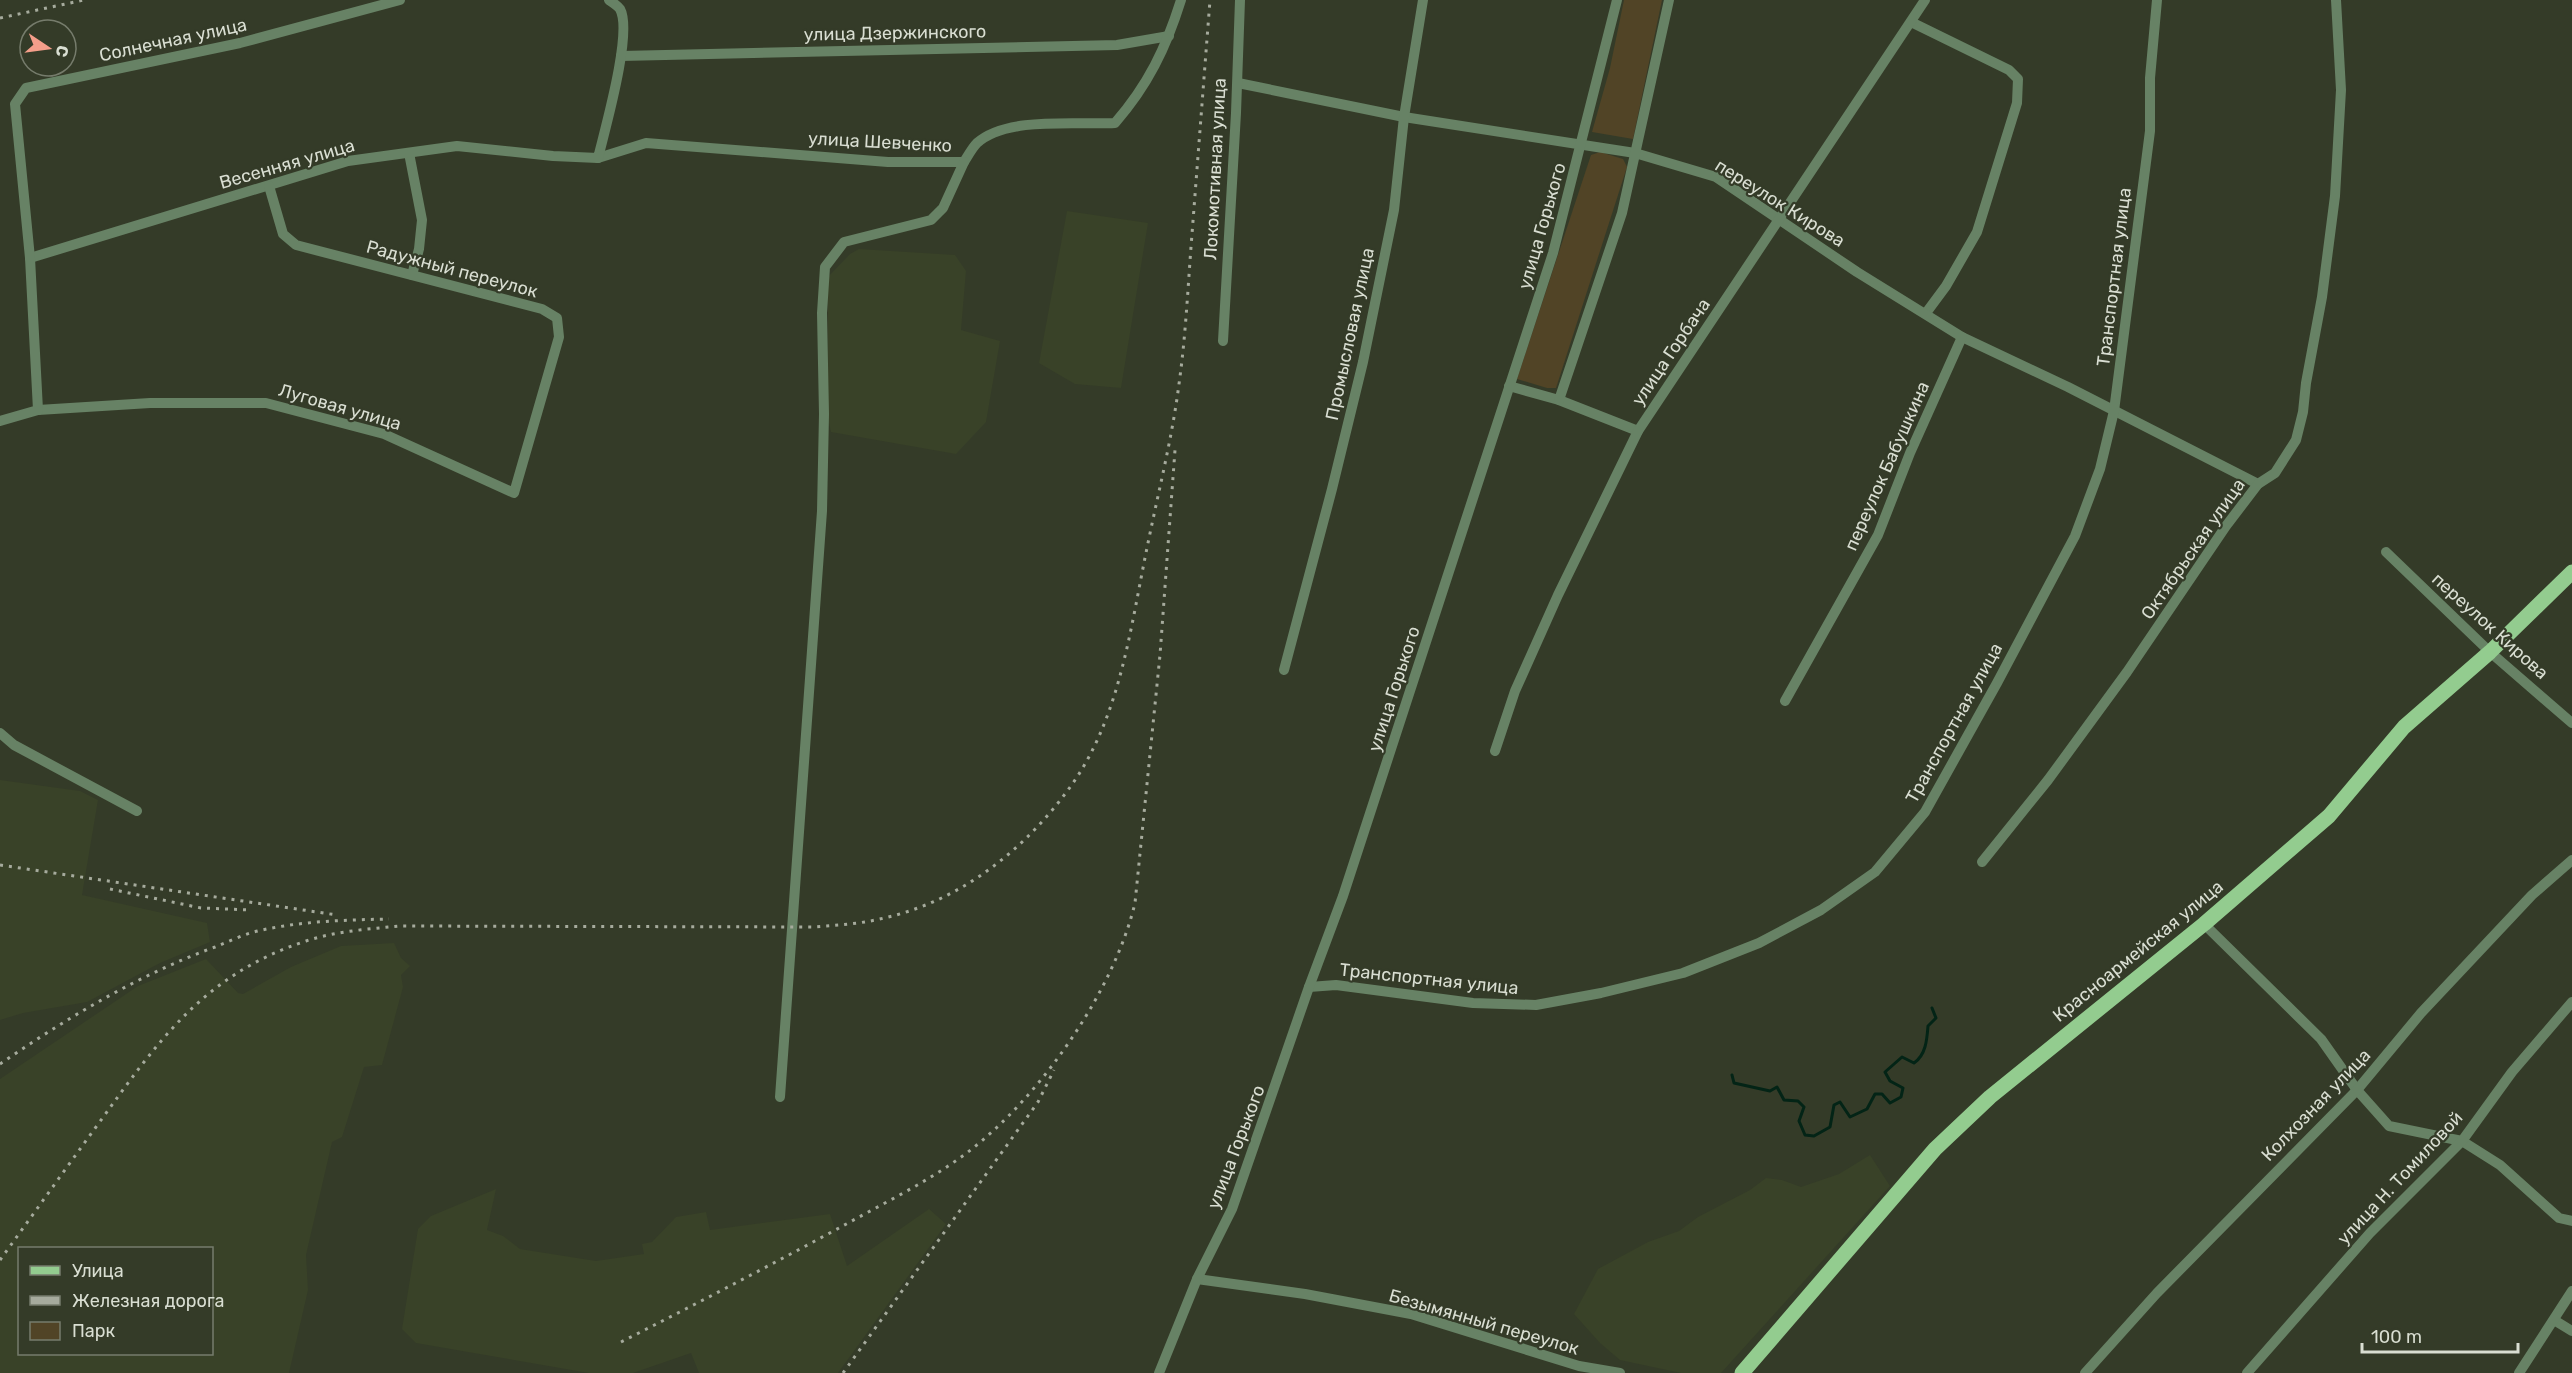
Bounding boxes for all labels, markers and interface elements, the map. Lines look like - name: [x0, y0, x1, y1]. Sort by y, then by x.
- street label: Солнечная улица: [97, 14, 249, 66]
- north arrow: [18, 18, 78, 78]
- street label: улица Дзержинского: [804, 20, 986, 46]
- text: С: [52, 44, 73, 59]
- street label: Локомотивная улица: [1199, 77, 1231, 261]
- street label: улица Шевченко: [807, 127, 953, 157]
- street label: Весенняя улица: [217, 134, 357, 194]
- street label: переулок Кирова: [1711, 154, 1849, 252]
- street label: улица Горького: [1513, 160, 1571, 292]
- street label: Транспортная улица: [2092, 186, 2136, 368]
- street label: Радужный переулок: [364, 236, 540, 303]
- street label: Промысловая улица: [1321, 246, 1379, 422]
- street label: улица Горбача: [1627, 294, 1715, 410]
- street label: переулок Бабушкина: [1840, 378, 1934, 554]
- street label: Луговая улица: [276, 379, 404, 435]
- street label: Октябрьская улица: [2136, 474, 2250, 624]
- street label: переулок Кирова: [2427, 568, 2553, 684]
- street label: улица Горького: [1363, 623, 1425, 755]
- street label: Транспортная улица: [1901, 639, 2007, 807]
- street label: Красноармейская улица: [2048, 875, 2228, 1027]
- street label: Транспортная улица: [1338, 959, 1520, 999]
- street label: Колхозная улица: [2257, 1044, 2375, 1166]
- street label: улица Горького: [1202, 1082, 1270, 1212]
- street label: улица Н. Томиловой: [2333, 1107, 2467, 1249]
- legend: [18, 1247, 213, 1355]
- text: Улица: [72, 1260, 124, 1282]
- street label: Безымянный переулок: [1386, 1284, 1582, 1360]
- text: Железная дорога: [72, 1290, 225, 1312]
- scale bar: [2362, 1316, 2518, 1354]
- text: Парк: [72, 1320, 116, 1342]
- text: 100 m: [2371, 1326, 2422, 1348]

